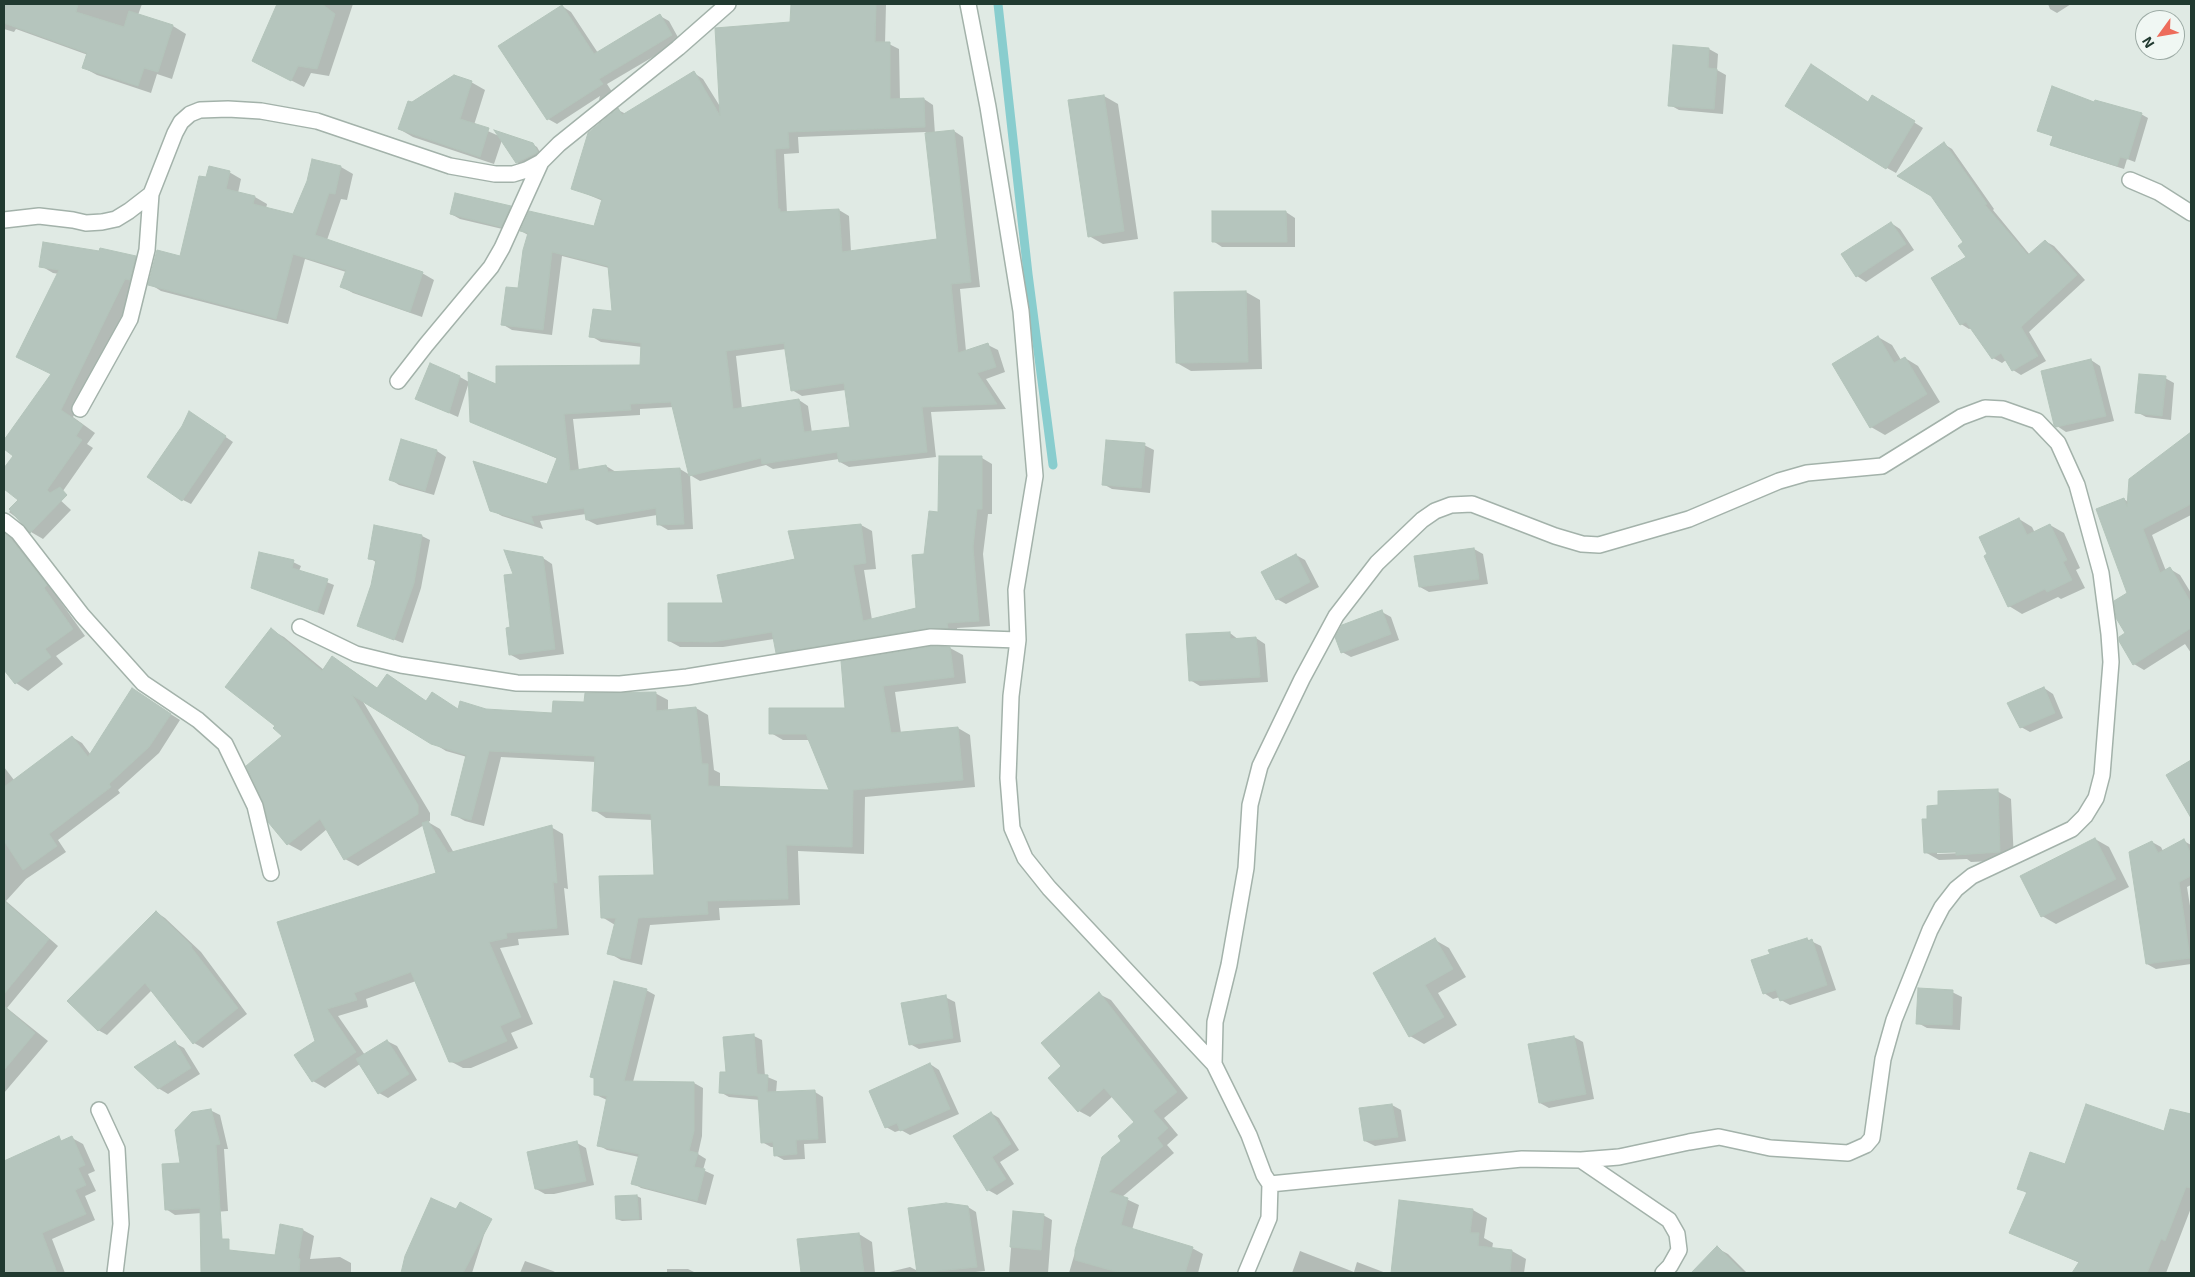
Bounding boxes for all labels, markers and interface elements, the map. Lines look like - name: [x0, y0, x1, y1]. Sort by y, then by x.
- north arrow: [2135, 10, 2185, 60]
- text: N: [2138, 34, 2158, 51]

